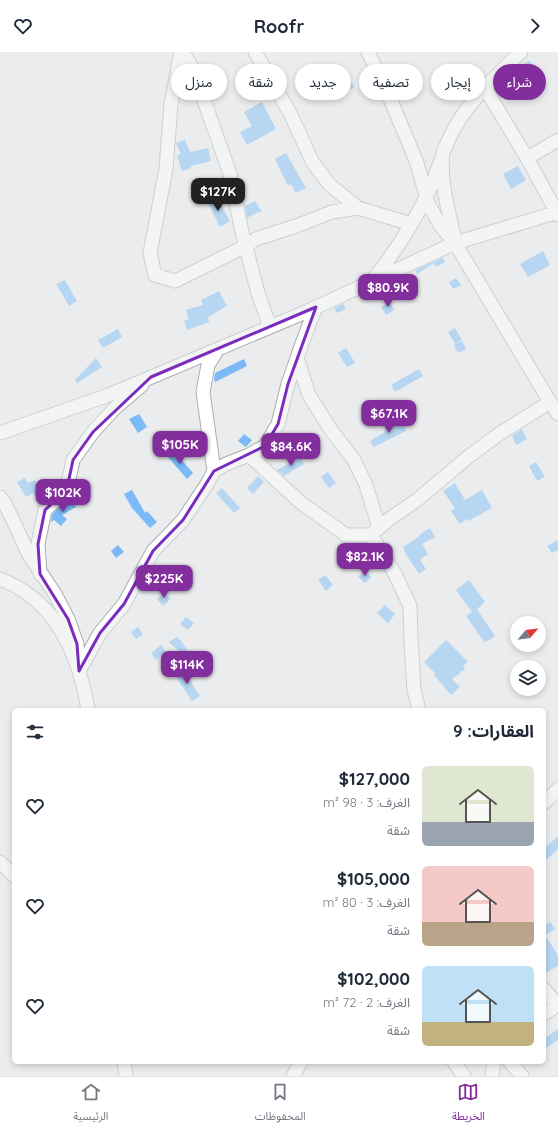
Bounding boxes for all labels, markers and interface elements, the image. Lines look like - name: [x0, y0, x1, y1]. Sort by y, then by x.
- icon: heart: [12, 15, 34, 37]
- text: Roofr: [254, 15, 304, 38]
- icon: forward: [524, 15, 546, 37]
- chip: منزل: [171, 64, 227, 100]
- chip: شقة: [235, 64, 287, 100]
- chip: جديد: [295, 64, 351, 100]
- chip: تصفية: [359, 64, 423, 100]
- chip: إيجار: [431, 64, 485, 100]
- chip: شراء: [493, 64, 546, 100]
- pin: $127K: [190, 178, 246, 212]
- text: $127K: [200, 183, 236, 199]
- pin: $80.9K: [355, 274, 421, 308]
- text: $80.9K: [367, 279, 409, 295]
- pin: $67.1K: [356, 400, 422, 434]
- text: $67.1K: [370, 405, 408, 421]
- pin: $105K: [152, 431, 208, 465]
- pin: $84.6K: [258, 433, 324, 467]
- text: $105K: [162, 436, 198, 452]
- text: $84.6K: [270, 438, 312, 454]
- pin: $102K: [35, 479, 91, 513]
- text: $102K: [45, 484, 81, 500]
- pin: $82.1K: [332, 543, 398, 577]
- text: $82.1K: [346, 548, 384, 564]
- pin: $225K: [136, 565, 192, 599]
- text: $225K: [145, 570, 183, 586]
- north arrow: [510, 616, 546, 652]
- map controls: [510, 616, 546, 696]
- pin: $114K: [159, 651, 215, 685]
- text: $114K: [170, 656, 204, 672]
- button: layers: [510, 660, 546, 696]
- text: العقارات: 9: [453, 720, 534, 741]
- icon: filters: [24, 721, 46, 743]
- text: $127,000: [339, 768, 410, 789]
- icon: home: [454, 782, 502, 830]
- text: الغرف: 3 · 98 m²: [323, 794, 410, 810]
- icon: heart: [24, 795, 46, 817]
- text: شقة: [387, 822, 410, 838]
- text: $105,000: [337, 868, 410, 889]
- icon: home: [454, 882, 502, 930]
- text: الغرف: 3 · 80 m²: [322, 894, 410, 910]
- icon: heart: [24, 895, 46, 917]
- text: شقة: [387, 922, 410, 938]
- text: $102,000: [337, 968, 410, 989]
- icon: home: [454, 982, 502, 1030]
- text: الغرف: 2 · 72 m²: [323, 994, 410, 1010]
- icon: heart: [24, 995, 46, 1017]
- text: شقة: [387, 1022, 410, 1038]
- tab: الرئيسية: [73, 1081, 109, 1128]
- tab: المحفوظات: [255, 1081, 306, 1128]
- tab: الخريطة: [452, 1081, 485, 1128]

